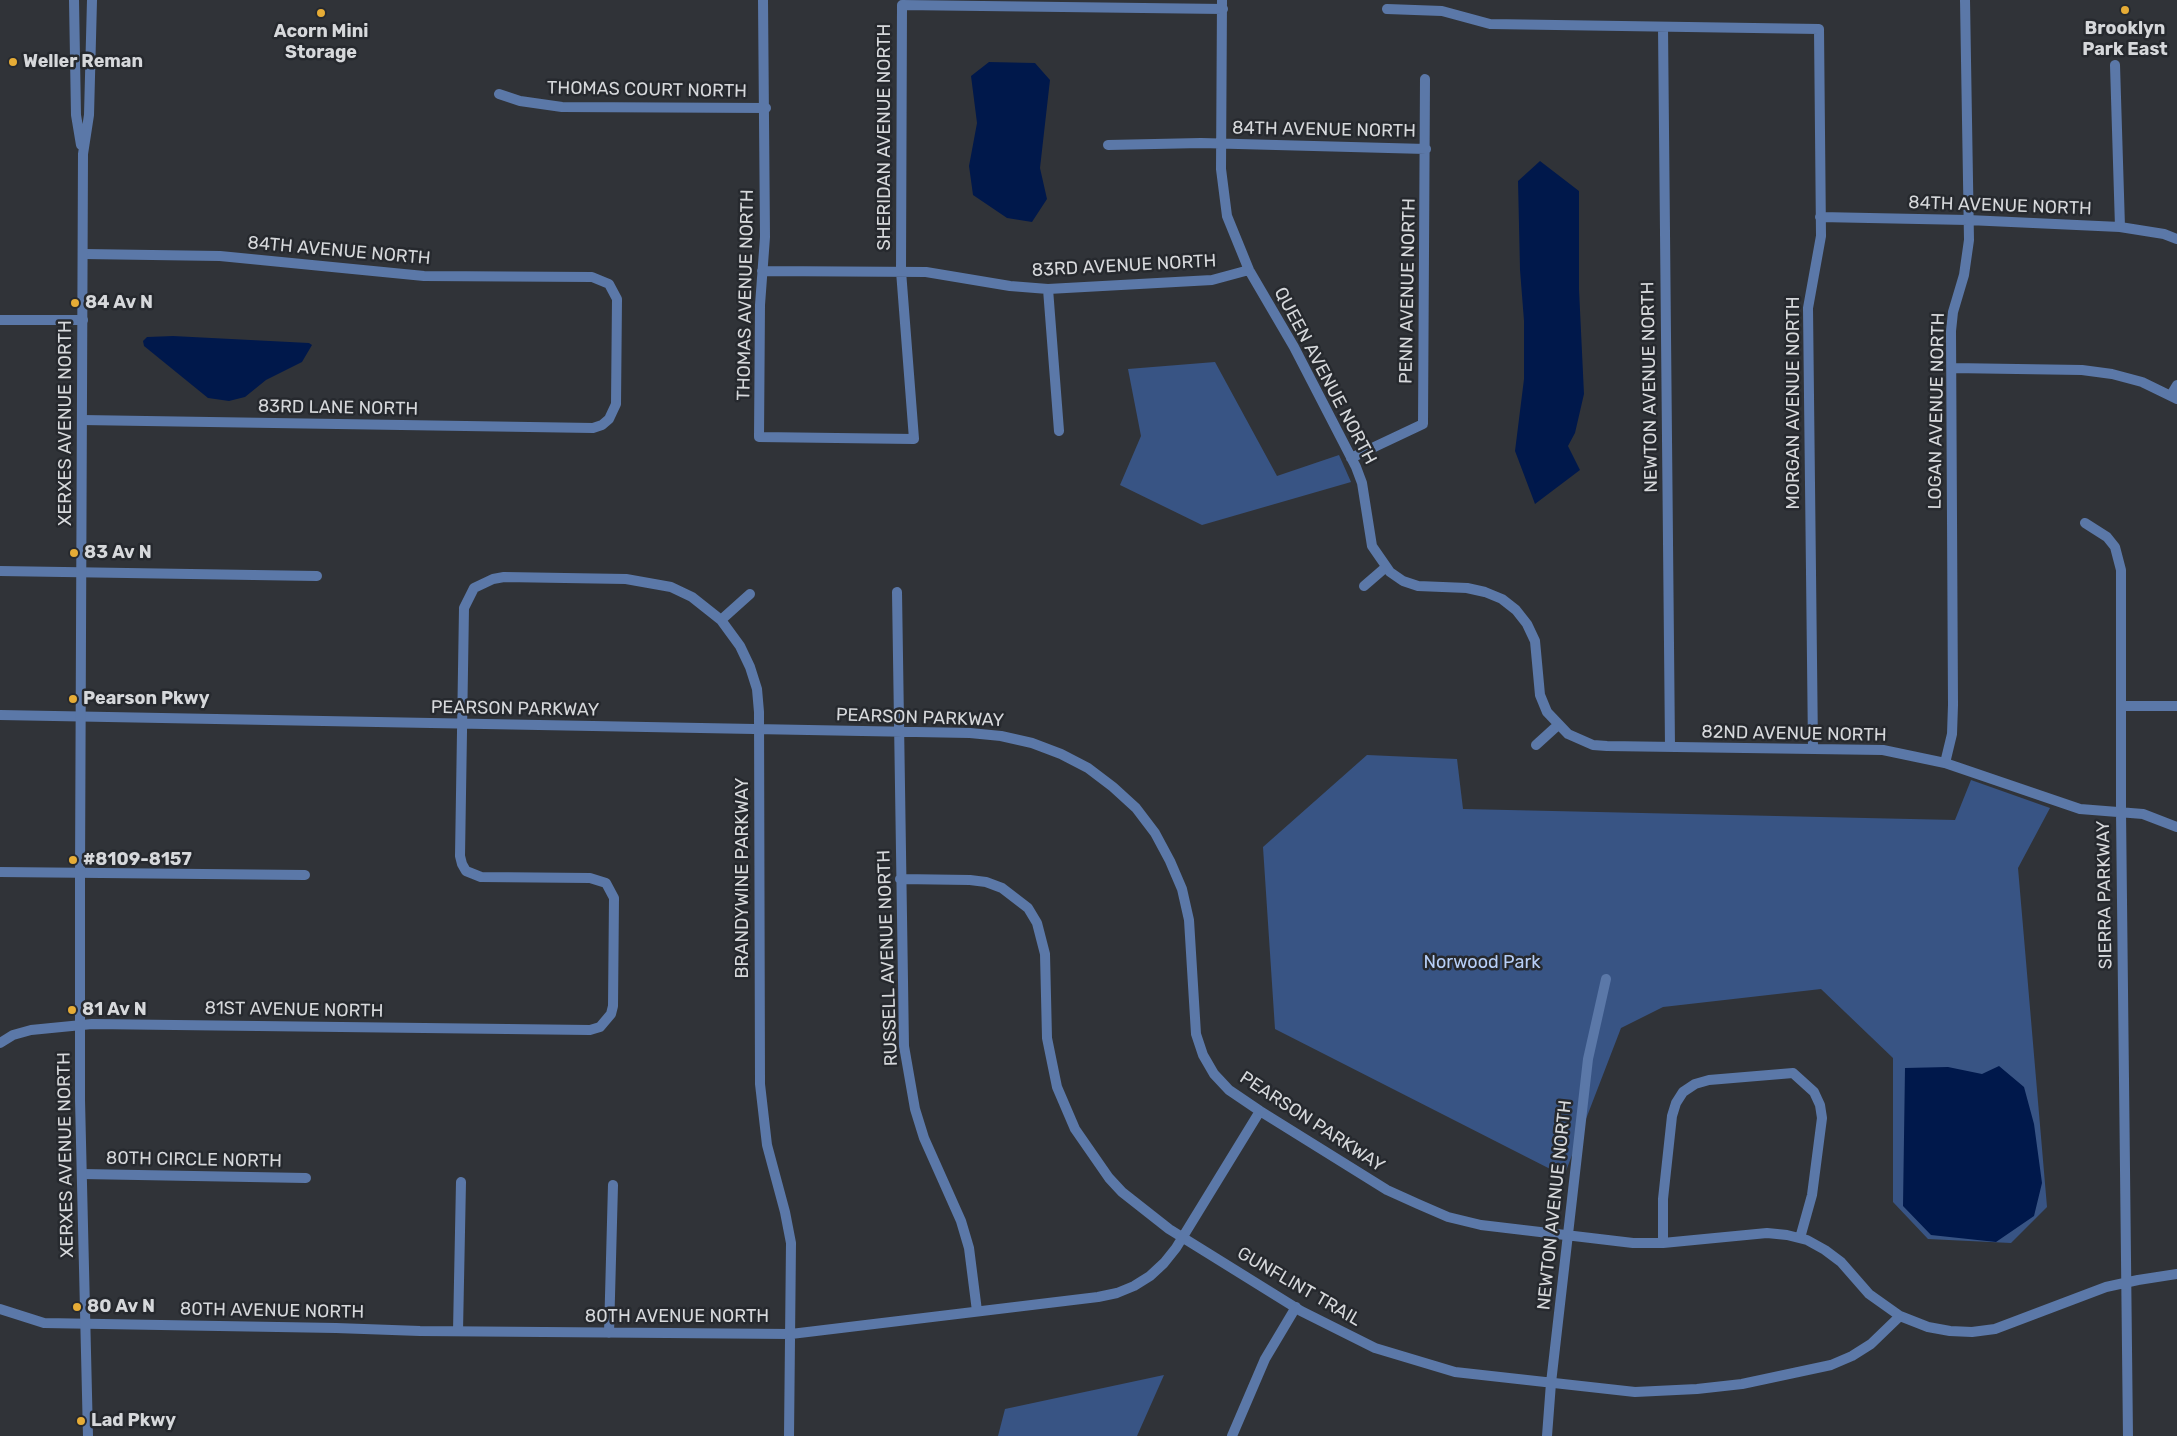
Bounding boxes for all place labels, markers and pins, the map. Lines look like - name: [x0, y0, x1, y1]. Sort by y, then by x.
- marker: Brooklyn Park East: [2119, 4, 2131, 16]
- marker: Acorn Mini Storage: [315, 7, 327, 19]
- place label: Brooklyn Park East: [2082, 18, 2168, 60]
- place label: Acorn Mini Storage: [274, 21, 368, 64]
- place label: Weller Reman: [23, 51, 143, 73]
- marker: Weller Reman: [7, 56, 19, 68]
- place label: 84 Av N: [85, 292, 153, 314]
- marker: 84 Av N: [69, 297, 81, 309]
- place label: 83 Av N: [84, 542, 152, 564]
- marker: 83 Av N: [68, 547, 80, 559]
- place label: Pearson Pkwy: [83, 688, 209, 710]
- marker: Pearson Pkwy: [67, 693, 79, 705]
- place label: #8109-8157: [83, 849, 192, 871]
- marker: #8109-8157: [67, 854, 79, 866]
- place label: 81 Av N: [82, 999, 147, 1021]
- marker: 81 Av N: [66, 1004, 78, 1016]
- place label: 80 Av N: [87, 1296, 155, 1318]
- marker: 80 Av N: [71, 1301, 83, 1313]
- place label: Lad Pkwy: [91, 1410, 176, 1432]
- marker: Lad Pkwy: [75, 1415, 87, 1427]

